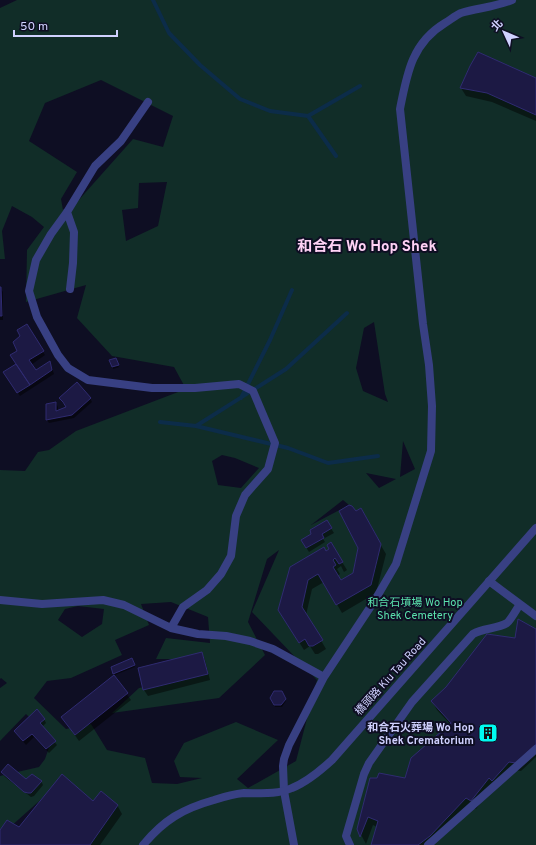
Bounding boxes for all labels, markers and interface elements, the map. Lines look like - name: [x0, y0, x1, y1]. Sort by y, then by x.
- scale bar: [14, 12, 117, 38]
- north arrow: [484, 12, 524, 52]
- text: 北: [489, 17, 506, 35]
- text: 50 m: [20, 19, 48, 35]
- district label: 和合石 Wo Hop Shek: [297, 238, 437, 257]
- park label: 和合石墳場 Wo Hop Shek Cemetery: [367, 596, 463, 623]
- street label: 橋頭路 Kiu Tau Road: [352, 635, 429, 718]
- place label: 和合石火葬場 Wo Hop Shek Crematorium: [367, 721, 474, 748]
- building icon: 和合石火葬場 Wo Hop Shek Crematorium: [477, 722, 499, 744]

